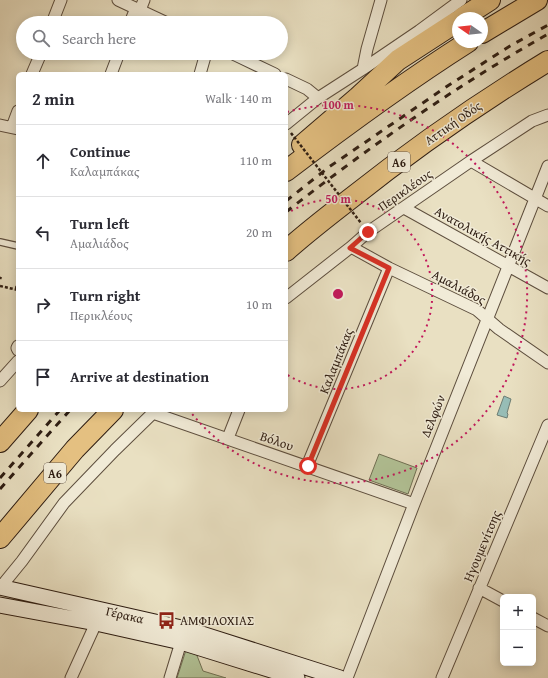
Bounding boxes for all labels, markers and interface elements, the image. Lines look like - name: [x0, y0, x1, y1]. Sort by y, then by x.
- north arrow: [452, 12, 488, 48]
- search box: [16, 16, 288, 60]
- icon: search: [30, 27, 52, 49]
- text: Search here: [62, 28, 136, 49]
- text: 2 min: [32, 86, 74, 111]
- text: Walk · 140 m: [205, 89, 272, 108]
- text: 100 m: [322, 96, 355, 113]
- street label: Αττική Οδός: [421, 96, 486, 150]
- text: Continue: [70, 141, 131, 162]
- icon: ahead: [32, 150, 54, 172]
- text: 110 m: [240, 151, 272, 170]
- road number: Α6: [388, 152, 410, 172]
- text: Καλαμπάκας: [70, 162, 139, 181]
- street label: Περικλέους: [374, 164, 436, 216]
- text: 50 m: [325, 190, 351, 207]
- street label: Ανατολικής Αττικής: [431, 202, 535, 271]
- text: Turn left: [70, 213, 129, 234]
- icon: left: [32, 222, 54, 244]
- text: 20 m: [246, 223, 272, 242]
- route end: [359, 223, 377, 241]
- text: Αμαλιάδος: [70, 234, 129, 253]
- street label: Αμαλιάδος: [429, 265, 490, 309]
- text: Turn right: [70, 285, 141, 306]
- centre of rings: [331, 287, 345, 301]
- icon: right: [32, 294, 54, 316]
- text: 10 m: [246, 295, 272, 314]
- text: Περικλέους: [70, 306, 132, 325]
- street label: Καλαμπάκας: [314, 325, 358, 397]
- icon: arrive: [32, 366, 54, 388]
- text: Arrive at destination: [70, 366, 209, 387]
- street label: Δελφών: [416, 392, 450, 440]
- street label: Βόλου: [258, 426, 297, 456]
- route start: [299, 457, 317, 475]
- road number: Α6: [44, 463, 66, 483]
- street label: Ηγουμενίτσης: [458, 507, 506, 585]
- map controls: [500, 594, 536, 666]
- button: +: [500, 594, 536, 630]
- street label: Γέρακα: [104, 601, 146, 629]
- bus stop icon: ΑΜΦΙΛΟΧΙΑΣ: [157, 610, 177, 630]
- place label: ΑΜΦΙΛΟΧΙΑΣ: [180, 611, 254, 630]
- button: −: [500, 630, 536, 666]

